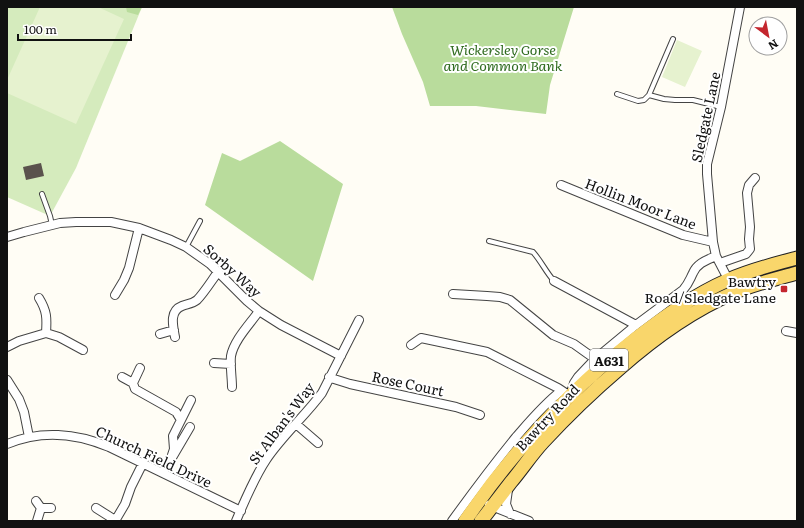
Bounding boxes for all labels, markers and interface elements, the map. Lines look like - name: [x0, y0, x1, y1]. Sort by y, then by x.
- scale bar: [18, 16, 131, 42]
- north arrow: [748, 16, 788, 56]
- text: 100 m: [24, 20, 57, 38]
- text: N: [766, 36, 782, 55]
- park label: Wickersley Gorse and Common Bank: [444, 39, 563, 75]
- street label: Sledgate Lane: [686, 70, 724, 164]
- street label: Hollin Moor Lane: [582, 173, 700, 233]
- street label: Sorby Way: [200, 239, 267, 302]
- place label: Bawtry Road/Sledgate Lane: [644, 271, 777, 307]
- marker: Bawtry Road/Sledgate Lane: [779, 284, 789, 294]
- road number: A631: [590, 349, 628, 371]
- street label: Rose Court: [370, 366, 446, 400]
- street label: St Alban's Way: [243, 377, 319, 468]
- street label: Bawtry Road: [511, 379, 584, 455]
- street label: Church Field Drive: [93, 420, 215, 492]

